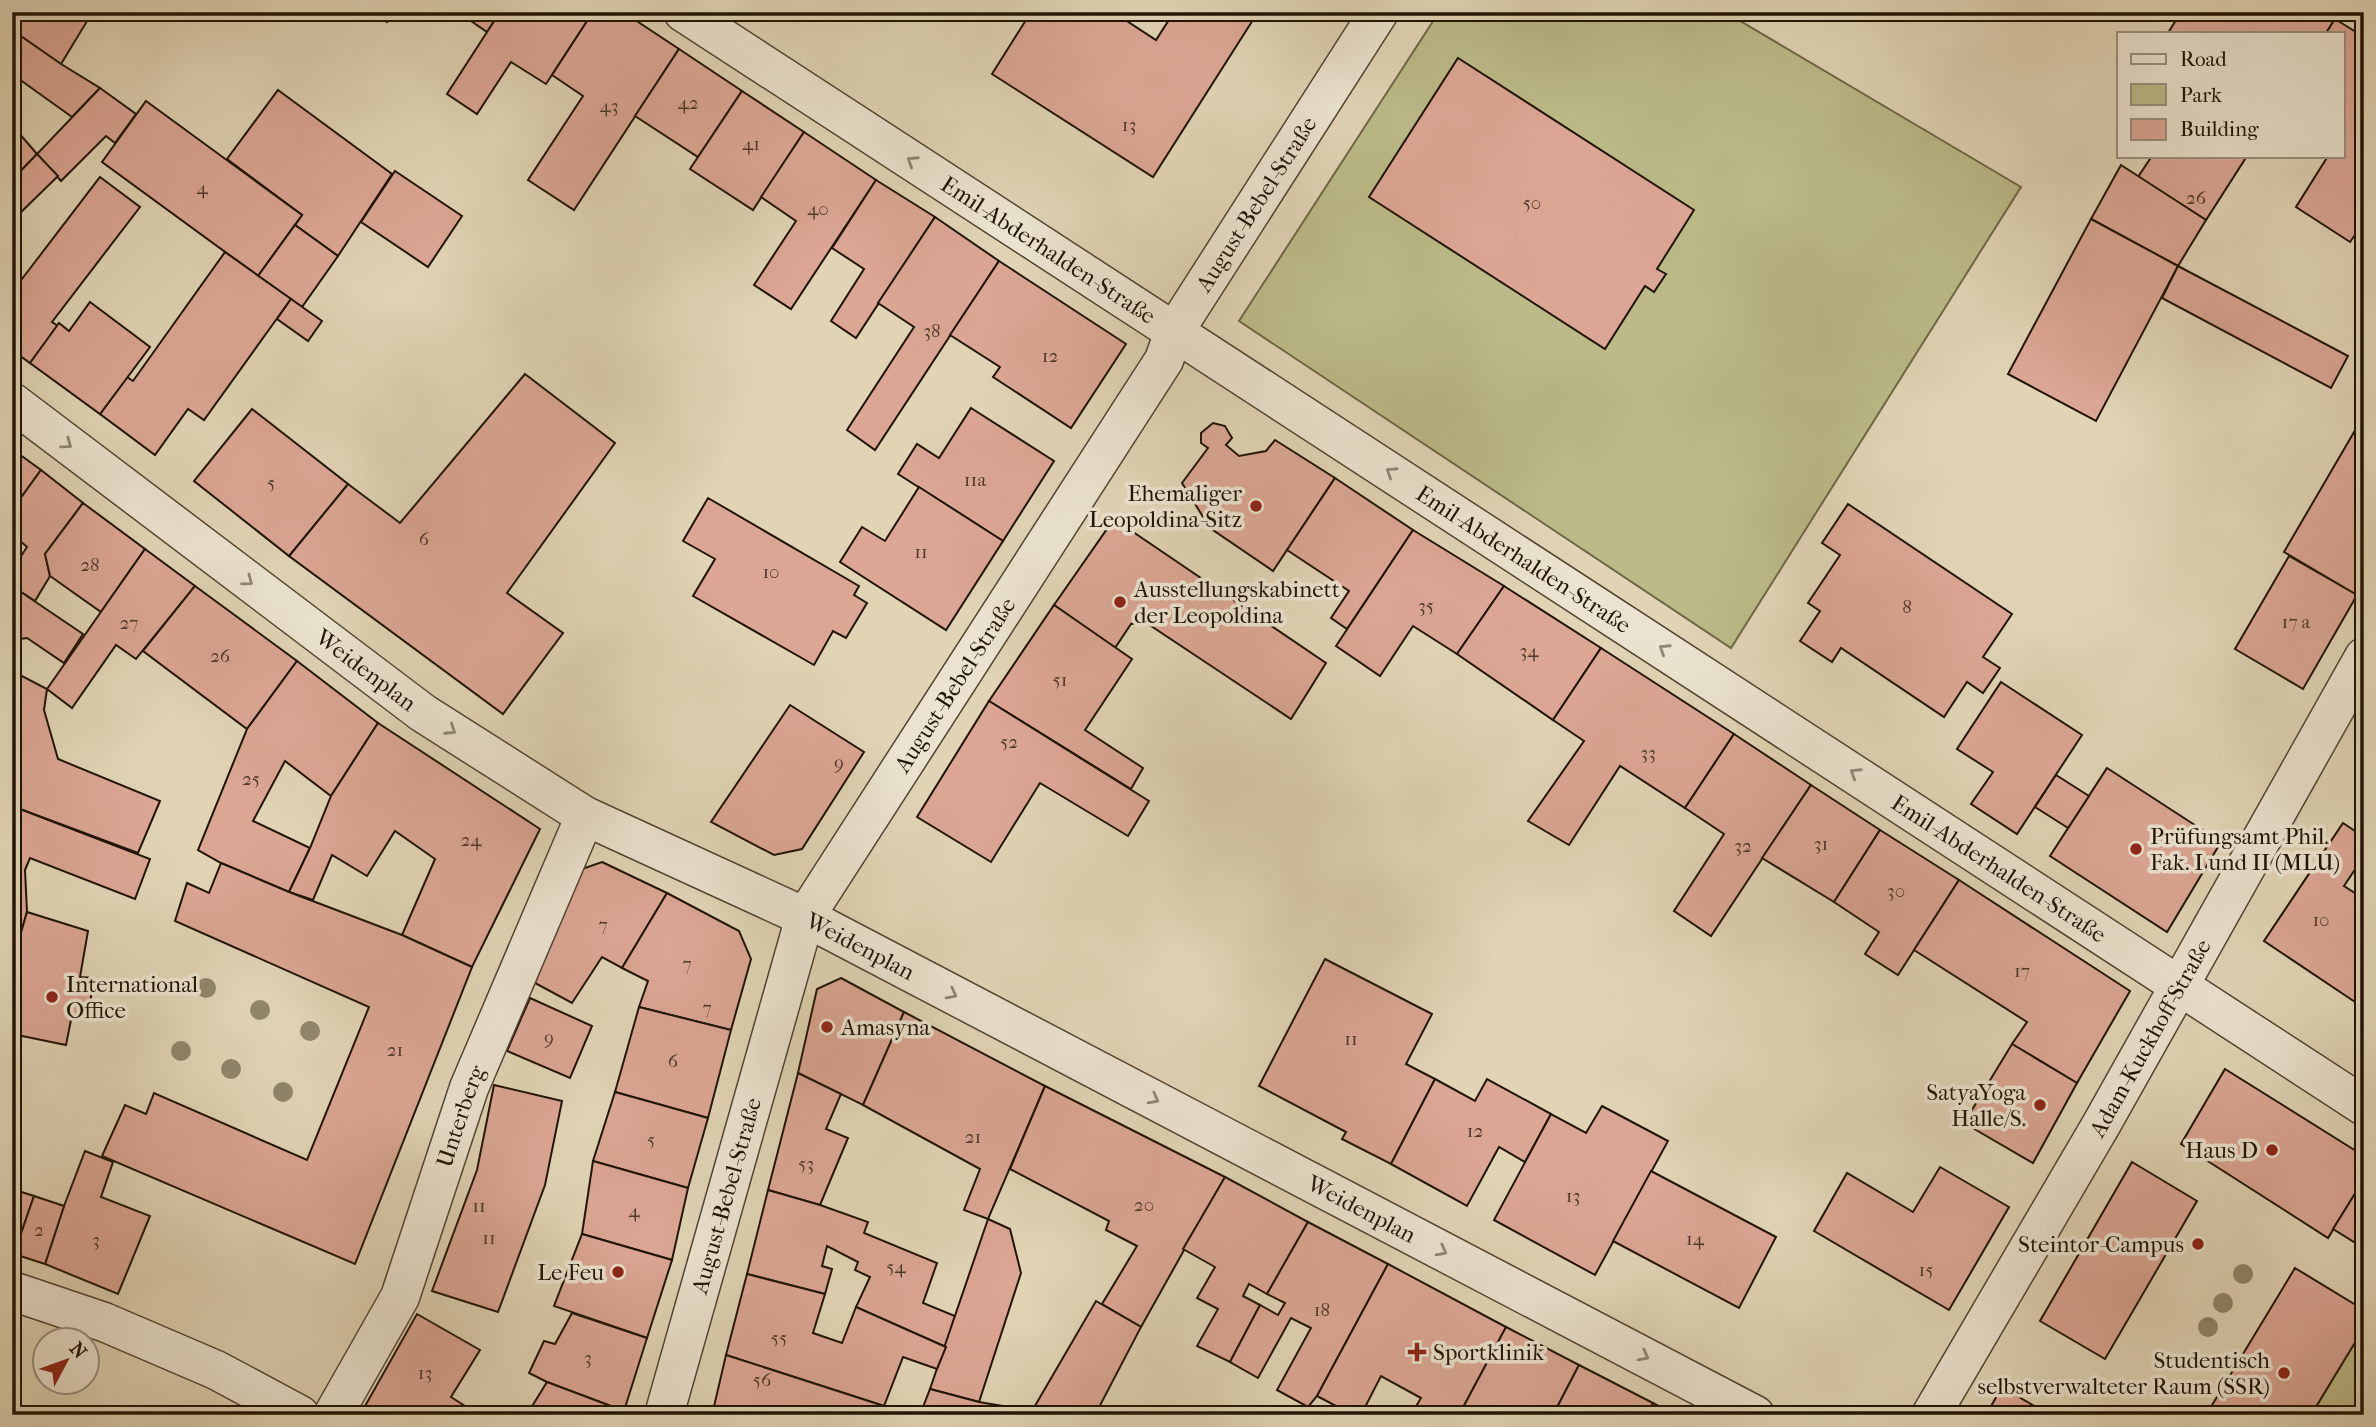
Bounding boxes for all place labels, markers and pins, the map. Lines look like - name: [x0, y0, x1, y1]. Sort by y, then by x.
- place label: Ehemaliger Leopoldina-Sitz: [1089, 480, 1242, 533]
- marker: Ehemaliger Leopoldina-Sitz: [1248, 498, 1264, 514]
- place label: Ausstellungskabinett der Leopoldina: [1133, 576, 1340, 629]
- marker: Ausstellungskabinett der Leopoldina: [1112, 594, 1128, 610]
- place label: Prüfungsamt Phil. Fak. I und II (MLU): [2150, 823, 2340, 876]
- marker: Prüfungsamt Phil. Fak. I und II (MLU): [2128, 841, 2144, 857]
- place label: International Office: [66, 971, 199, 1024]
- marker: International Office: [44, 989, 60, 1005]
- place label: Amasyna: [840, 1014, 931, 1041]
- marker: Amasyna: [819, 1019, 835, 1035]
- place label: SatyaYoga Halle/S.: [1926, 1079, 2026, 1132]
- marker: SatyaYoga Halle/S.: [2032, 1097, 2048, 1113]
- place label: Haus D: [2185, 1137, 2258, 1164]
- marker: Haus D: [2264, 1142, 2280, 1158]
- place label: Steintor-Campus: [2018, 1231, 2184, 1258]
- marker: Steintor-Campus: [2190, 1236, 2206, 1252]
- place label: Le Feu: [537, 1259, 604, 1286]
- marker: Le Feu: [610, 1264, 626, 1280]
- place label: Sportklinik: [1433, 1339, 1545, 1366]
- marker: Sportklinik: [1407, 1342, 1427, 1362]
- place label: Studentisch selbstverwalteter Raum (SSR): [1977, 1347, 2270, 1400]
- marker: Studentisch selbstverwalteter Raum (SSR): [2276, 1365, 2292, 1381]

